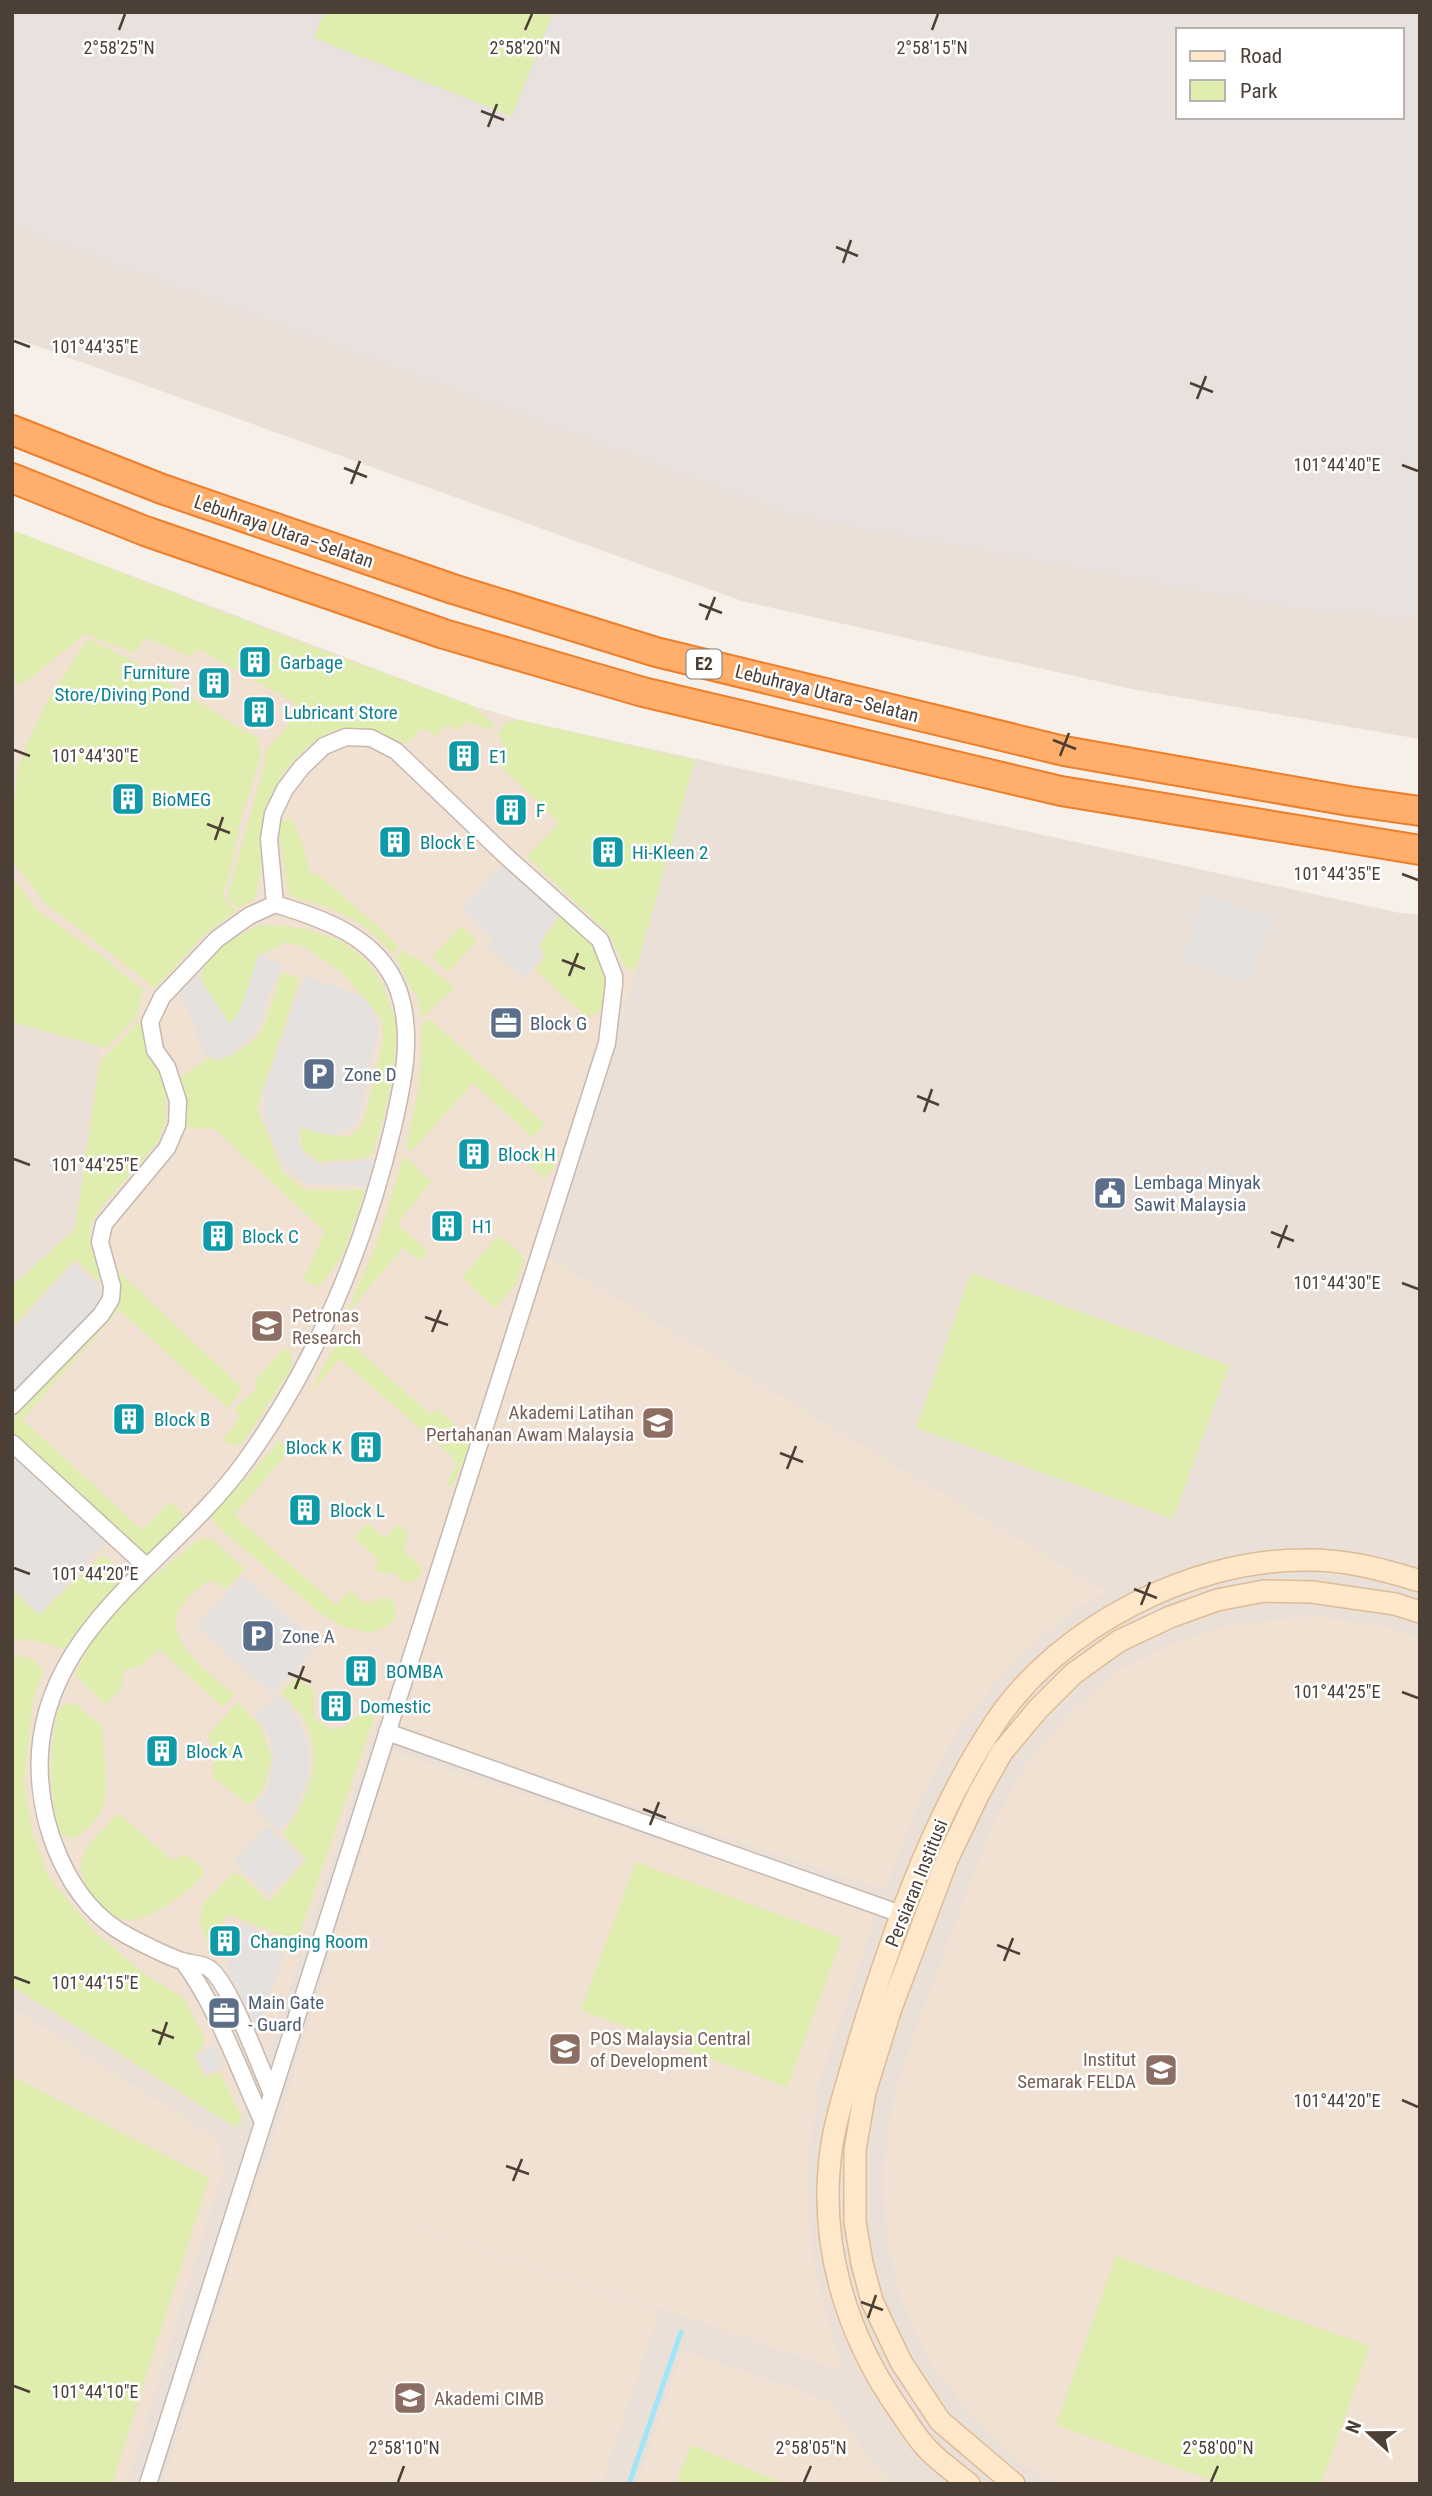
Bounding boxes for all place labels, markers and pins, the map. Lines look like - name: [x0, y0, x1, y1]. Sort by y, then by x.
- building icon: Garbage: [236, 643, 274, 681]
- place label: Garbage: [280, 651, 343, 674]
- place label: Furniture Store/Diving Pond: [54, 661, 190, 706]
- building icon: Furniture Store/Diving Pond: [195, 664, 233, 702]
- building icon: Lubricant Store: [240, 693, 278, 731]
- place label: Lubricant Store: [284, 701, 398, 724]
- building icon: E1: [445, 737, 483, 775]
- place label: E1: [489, 745, 508, 768]
- building icon: BioMEG: [109, 780, 147, 818]
- place label: BioMEG: [152, 788, 211, 811]
- building icon: F: [492, 791, 530, 829]
- place label: F: [536, 799, 545, 822]
- building icon: Block E: [376, 823, 414, 861]
- place label: Block E: [420, 831, 475, 854]
- building icon: Hi-Kleen 2: [589, 833, 627, 871]
- place label: Hi-Kleen 2: [632, 841, 708, 864]
- office icon: Block G: [487, 1004, 525, 1042]
- place label: Block G: [530, 1012, 587, 1035]
- parking icon: Zone D: [300, 1055, 338, 1093]
- place label: Zone D: [344, 1063, 397, 1086]
- building icon: Block H: [455, 1135, 493, 1173]
- place label: Block H: [498, 1143, 556, 1166]
- place label: Lembaga Minyak Sawit Malaysia: [1134, 1171, 1261, 1216]
- public building icon: Lembaga Minyak Sawit Malaysia: [1091, 1174, 1129, 1212]
- building icon: H1: [428, 1207, 466, 1245]
- place label: H1: [472, 1215, 493, 1238]
- building icon: Block C: [199, 1217, 237, 1255]
- place label: Block C: [242, 1225, 299, 1248]
- place label: Petronas Research: [292, 1304, 361, 1349]
- school or university icon: Petronas Research: [248, 1307, 286, 1345]
- building icon: Block B: [110, 1400, 148, 1438]
- place label: Akademi Latihan Pertahanan Awam Malaysia: [426, 1401, 634, 1446]
- school or university icon: Akademi Latihan Pertahanan Awam Malaysia: [639, 1404, 677, 1442]
- place label: Block B: [154, 1408, 210, 1431]
- building icon: Block K: [347, 1428, 385, 1466]
- place label: Block K: [286, 1436, 343, 1459]
- building icon: Block L: [286, 1491, 324, 1529]
- place label: Block L: [330, 1499, 385, 1522]
- parking icon: Zone A: [239, 1617, 277, 1655]
- place label: Zone A: [282, 1625, 335, 1648]
- building icon: BOMBA: [342, 1652, 380, 1690]
- place label: BOMBA: [386, 1660, 444, 1683]
- building icon: Domestic: [317, 1687, 355, 1725]
- place label: Domestic: [360, 1695, 431, 1718]
- building icon: Block A: [143, 1732, 181, 1770]
- place label: Block A: [186, 1740, 243, 1763]
- building icon: Changing Room: [206, 1922, 244, 1960]
- place label: Changing Room: [250, 1930, 368, 1953]
- place label: Main Gate - Guard: [248, 1991, 324, 2036]
- office icon: Main Gate - Guard: [205, 1994, 243, 2032]
- place label: POS Malaysia Central of Development: [590, 2027, 751, 2072]
- school or university icon: POS Malaysia Central of Development: [546, 2030, 584, 2068]
- place label: Institut Semarak FELDA: [1017, 2048, 1136, 2093]
- school or university icon: Institut Semarak FELDA: [1142, 2051, 1180, 2089]
- school or university icon: Akademi CIMB: [391, 2379, 429, 2417]
- place label: Akademi CIMB: [434, 2387, 544, 2410]

